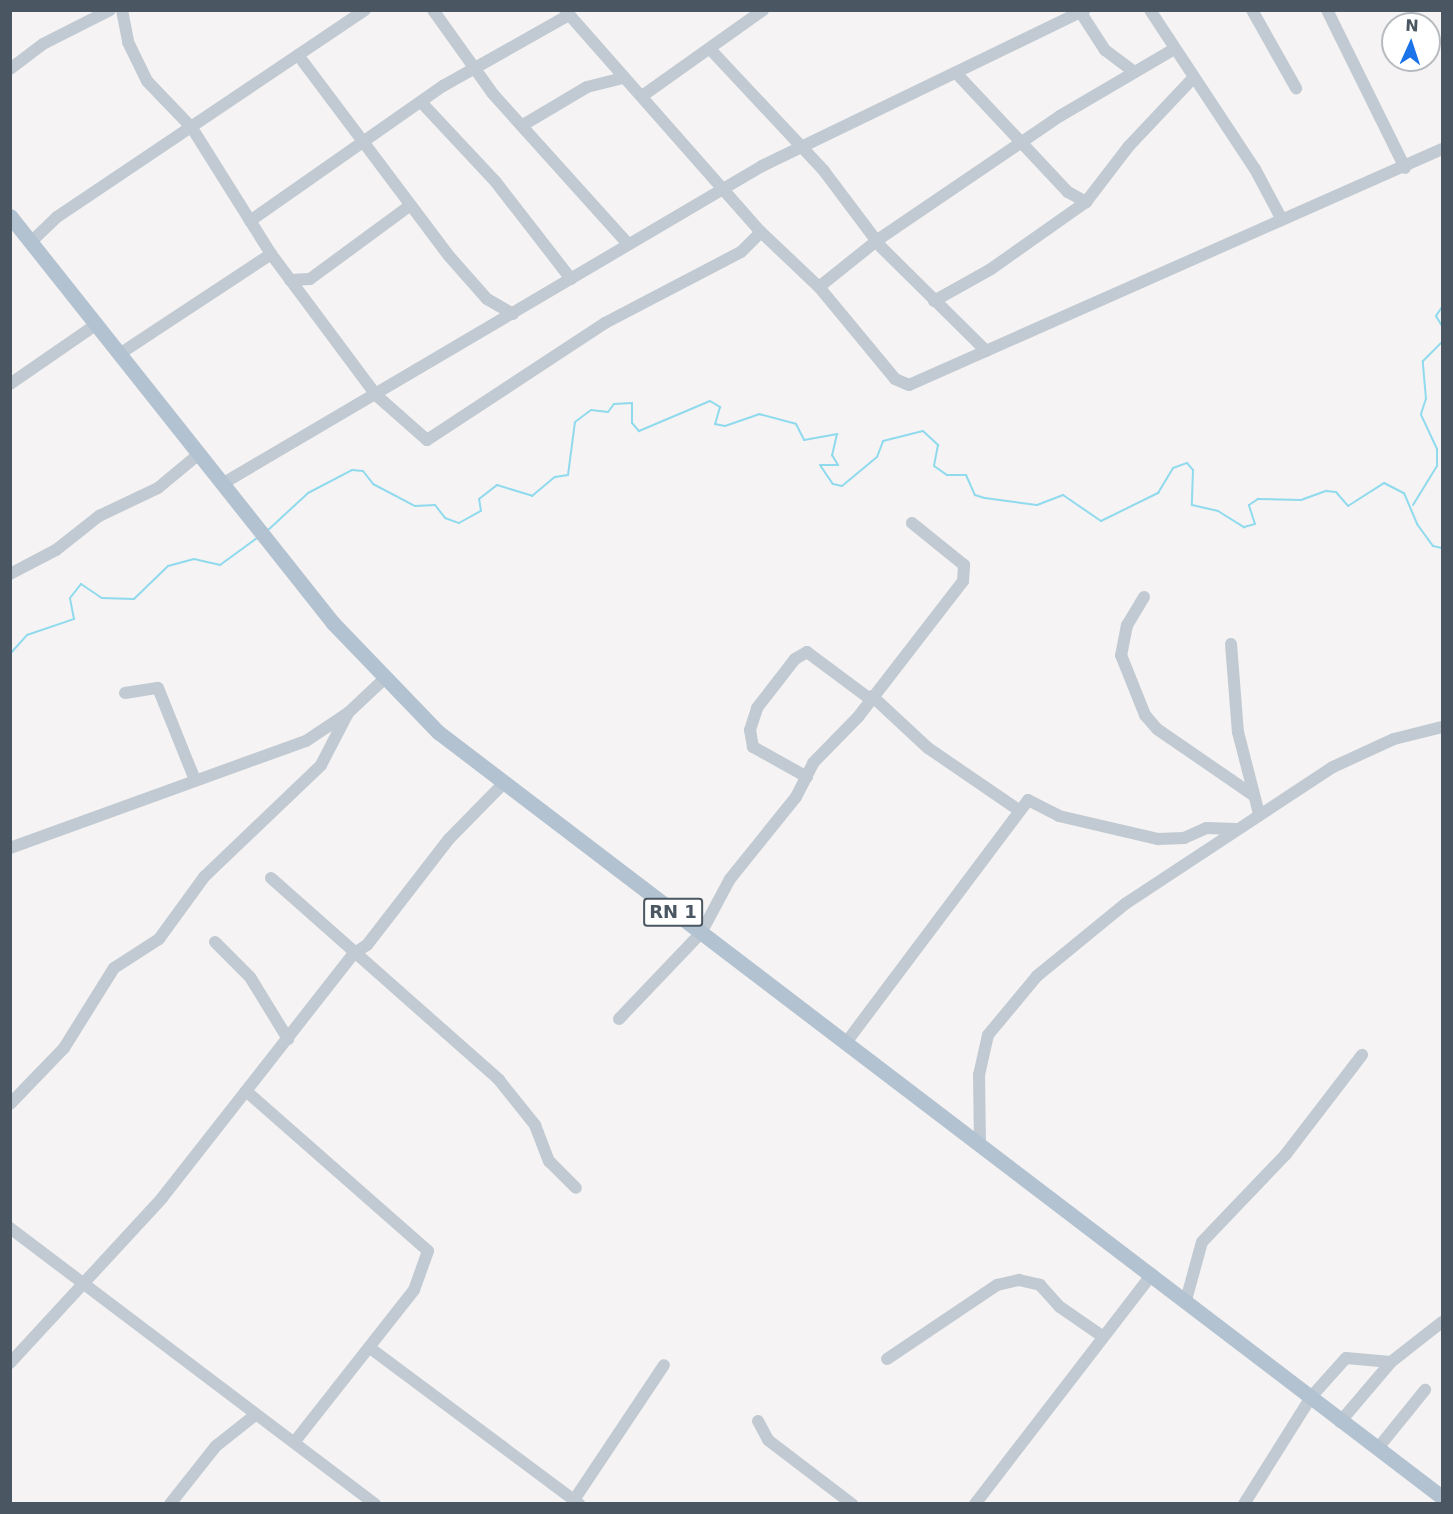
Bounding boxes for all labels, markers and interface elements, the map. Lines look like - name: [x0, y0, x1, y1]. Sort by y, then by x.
- north arrow: [1381, 12, 1441, 72]
- text: N: [1405, 16, 1419, 35]
- road number: RN 1: [643, 897, 703, 927]

